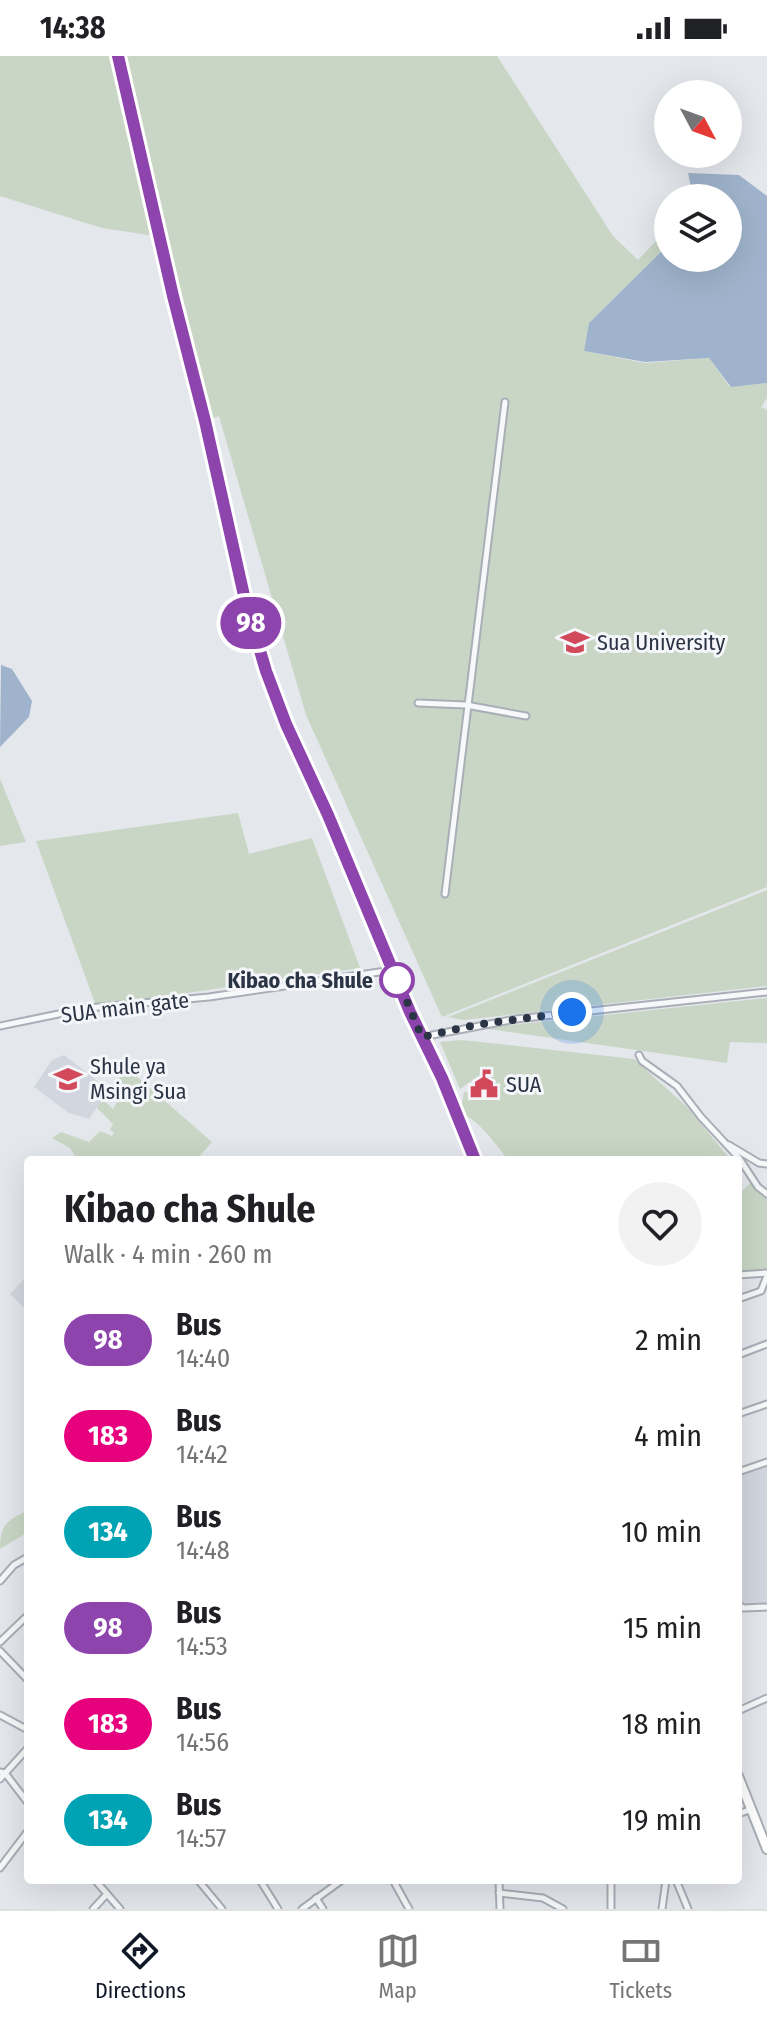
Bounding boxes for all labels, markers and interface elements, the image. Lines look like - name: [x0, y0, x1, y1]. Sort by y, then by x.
- text: 14:38: [40, 10, 106, 46]
- north arrow: [654, 80, 742, 168]
- map controls: [654, 80, 742, 272]
- button: layers: [654, 184, 742, 272]
- line badge: 98: [215, 597, 287, 649]
- text: 98: [236, 606, 266, 639]
- school or university icon: Sua University: [560, 627, 590, 657]
- place label: Sua University: [597, 629, 725, 656]
- marker: Kibao cha Shule: [380, 963, 414, 997]
- place label: Kibao cha Shule: [227, 967, 373, 994]
- street label: SUA main gate: [59, 986, 191, 1029]
- your location: [552, 992, 592, 1032]
- place label: Shule ya Msingi Sua: [90, 1053, 186, 1105]
- school or university icon: Shule ya Msingi Sua: [53, 1064, 83, 1094]
- public building icon: SUA: [469, 1069, 499, 1099]
- place label: SUA: [506, 1071, 542, 1098]
- button: heart: [618, 1182, 702, 1266]
- text: Kibao cha Shule: [64, 1186, 315, 1232]
- text: Walk · 4 min · 260 m: [64, 1239, 273, 1270]
- text: Bus: [176, 1307, 221, 1343]
- text: 2 min: [635, 1322, 702, 1358]
- text: 98: [93, 1323, 123, 1356]
- text: 14:40: [176, 1343, 230, 1374]
- text: Bus: [176, 1403, 221, 1439]
- text: 4 min: [634, 1418, 702, 1454]
- text: 183: [88, 1419, 128, 1452]
- text: 14:42: [176, 1439, 228, 1470]
- text: Bus: [176, 1499, 221, 1535]
- text: 10 min: [621, 1514, 702, 1550]
- text: 134: [88, 1515, 128, 1548]
- text: 14:48: [176, 1535, 230, 1566]
- text: Bus: [176, 1595, 221, 1631]
- text: 15 min: [623, 1610, 702, 1646]
- text: 98: [93, 1611, 123, 1644]
- text: 14:53: [176, 1631, 228, 1662]
- text: Bus: [176, 1691, 221, 1727]
- text: 18 min: [622, 1706, 702, 1742]
- text: 183: [88, 1707, 128, 1740]
- text: 14:56: [176, 1727, 229, 1758]
- text: Bus: [176, 1787, 221, 1823]
- text: 19 min: [622, 1802, 702, 1838]
- text: 134: [88, 1803, 128, 1836]
- text: 14:57: [176, 1823, 226, 1854]
- tab: Directions: [95, 1929, 186, 2004]
- tab: Map: [376, 1929, 420, 2004]
- tab: Tickets: [609, 1929, 672, 2004]

